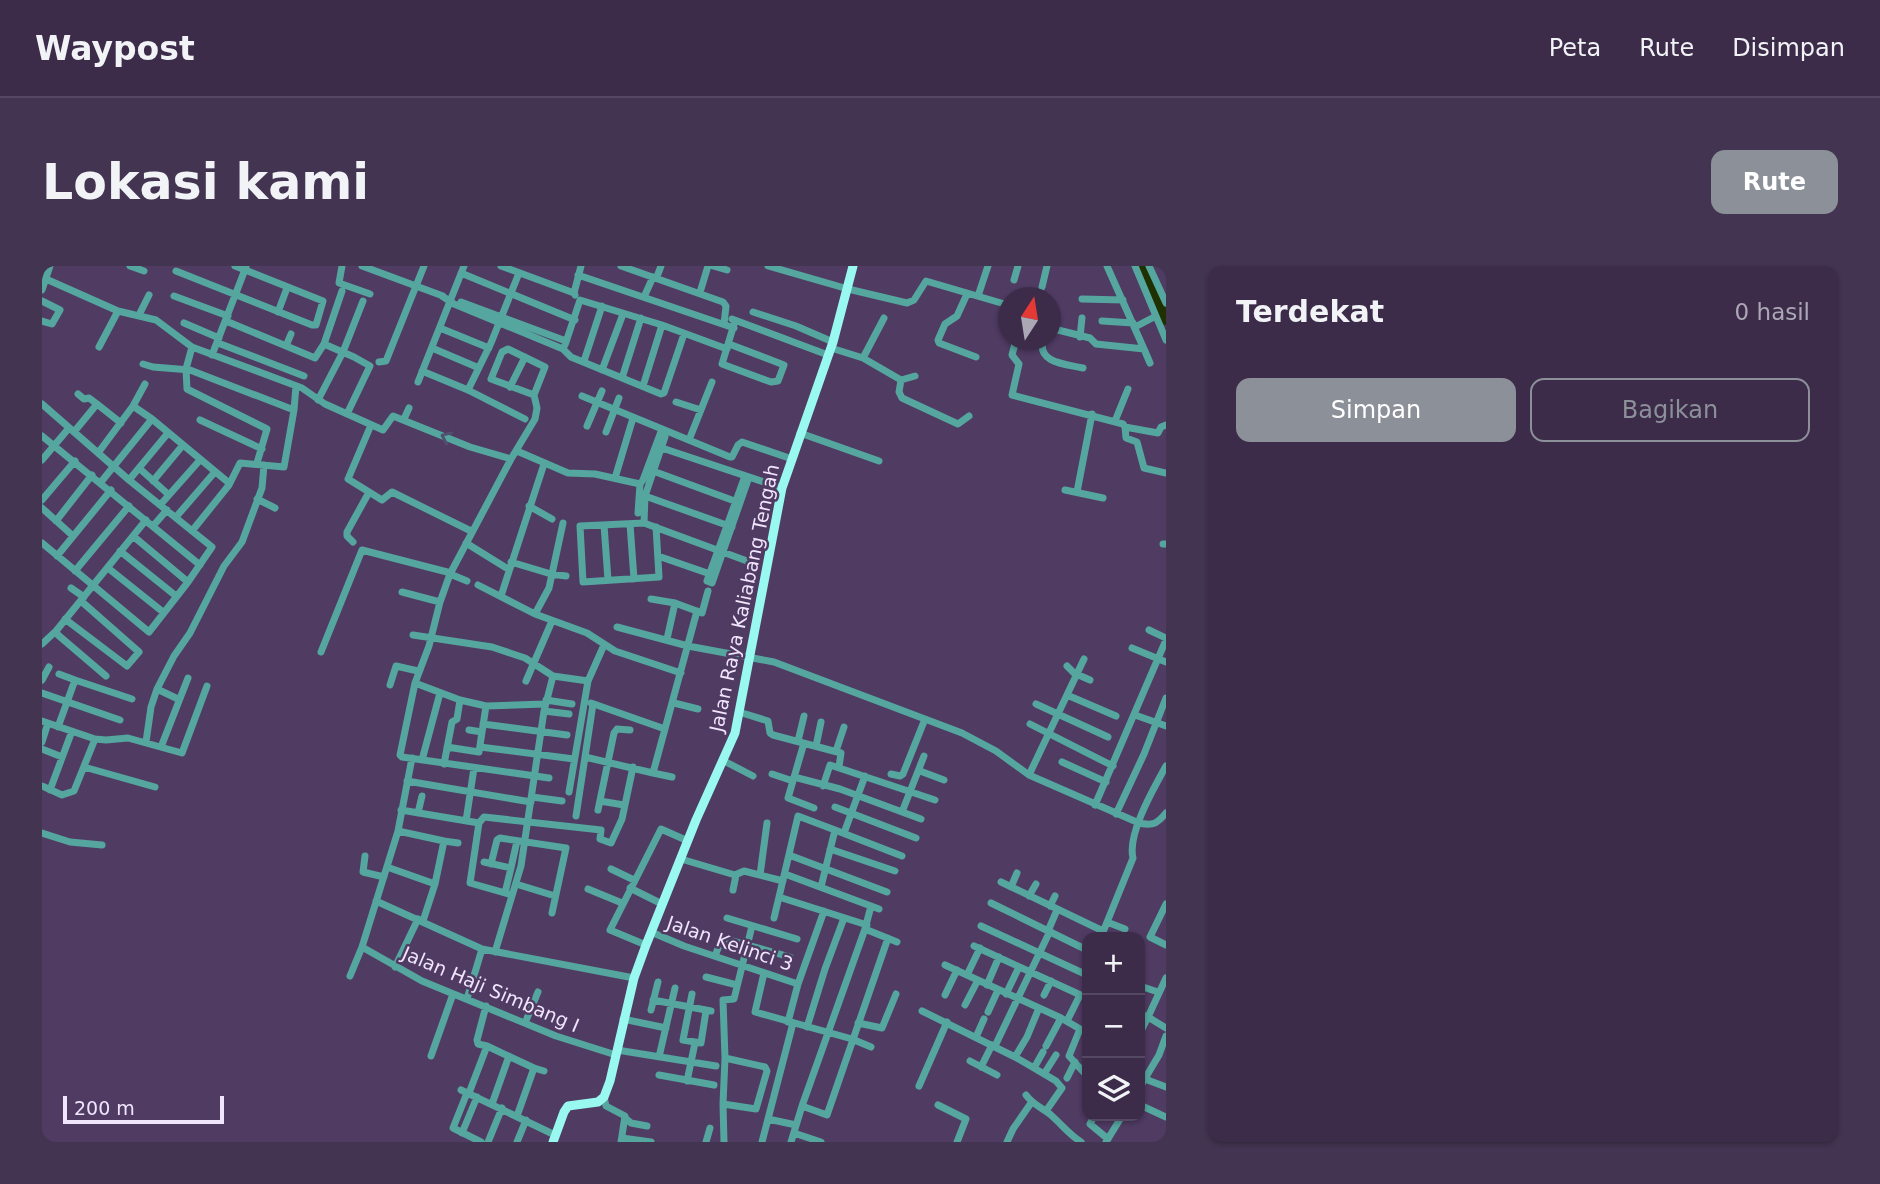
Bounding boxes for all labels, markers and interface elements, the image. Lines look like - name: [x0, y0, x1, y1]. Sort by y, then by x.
- text: Waypost: [35, 29, 195, 68]
- text: Peta: [1549, 34, 1601, 62]
- text: Rute: [1639, 34, 1694, 62]
- text: Disimpan: [1732, 34, 1845, 62]
- button: Rute: [1711, 150, 1838, 214]
- text: Lokasi kami: [42, 154, 369, 211]
- north arrow: [998, 287, 1061, 350]
- text: Terdekat: [1236, 294, 1384, 329]
- text: 0 hasil: [1735, 299, 1810, 325]
- button: Simpan: [1236, 378, 1516, 442]
- button: Bagikan: [1530, 378, 1810, 442]
- one-way arrow: [441, 431, 454, 445]
- street label: Jalan Raya Kaliabang Tengah: [705, 462, 783, 735]
- street label: Jalan Kelinci 3: [663, 911, 796, 975]
- map controls: [1082, 932, 1145, 1121]
- button: +: [1082, 932, 1145, 995]
- street label: Jalan Haji Simbang I: [398, 941, 583, 1036]
- button: −: [1082, 995, 1145, 1058]
- button: layers: [1082, 1058, 1145, 1121]
- scale bar: [63, 1093, 224, 1125]
- text: 200 m: [74, 1097, 135, 1119]

